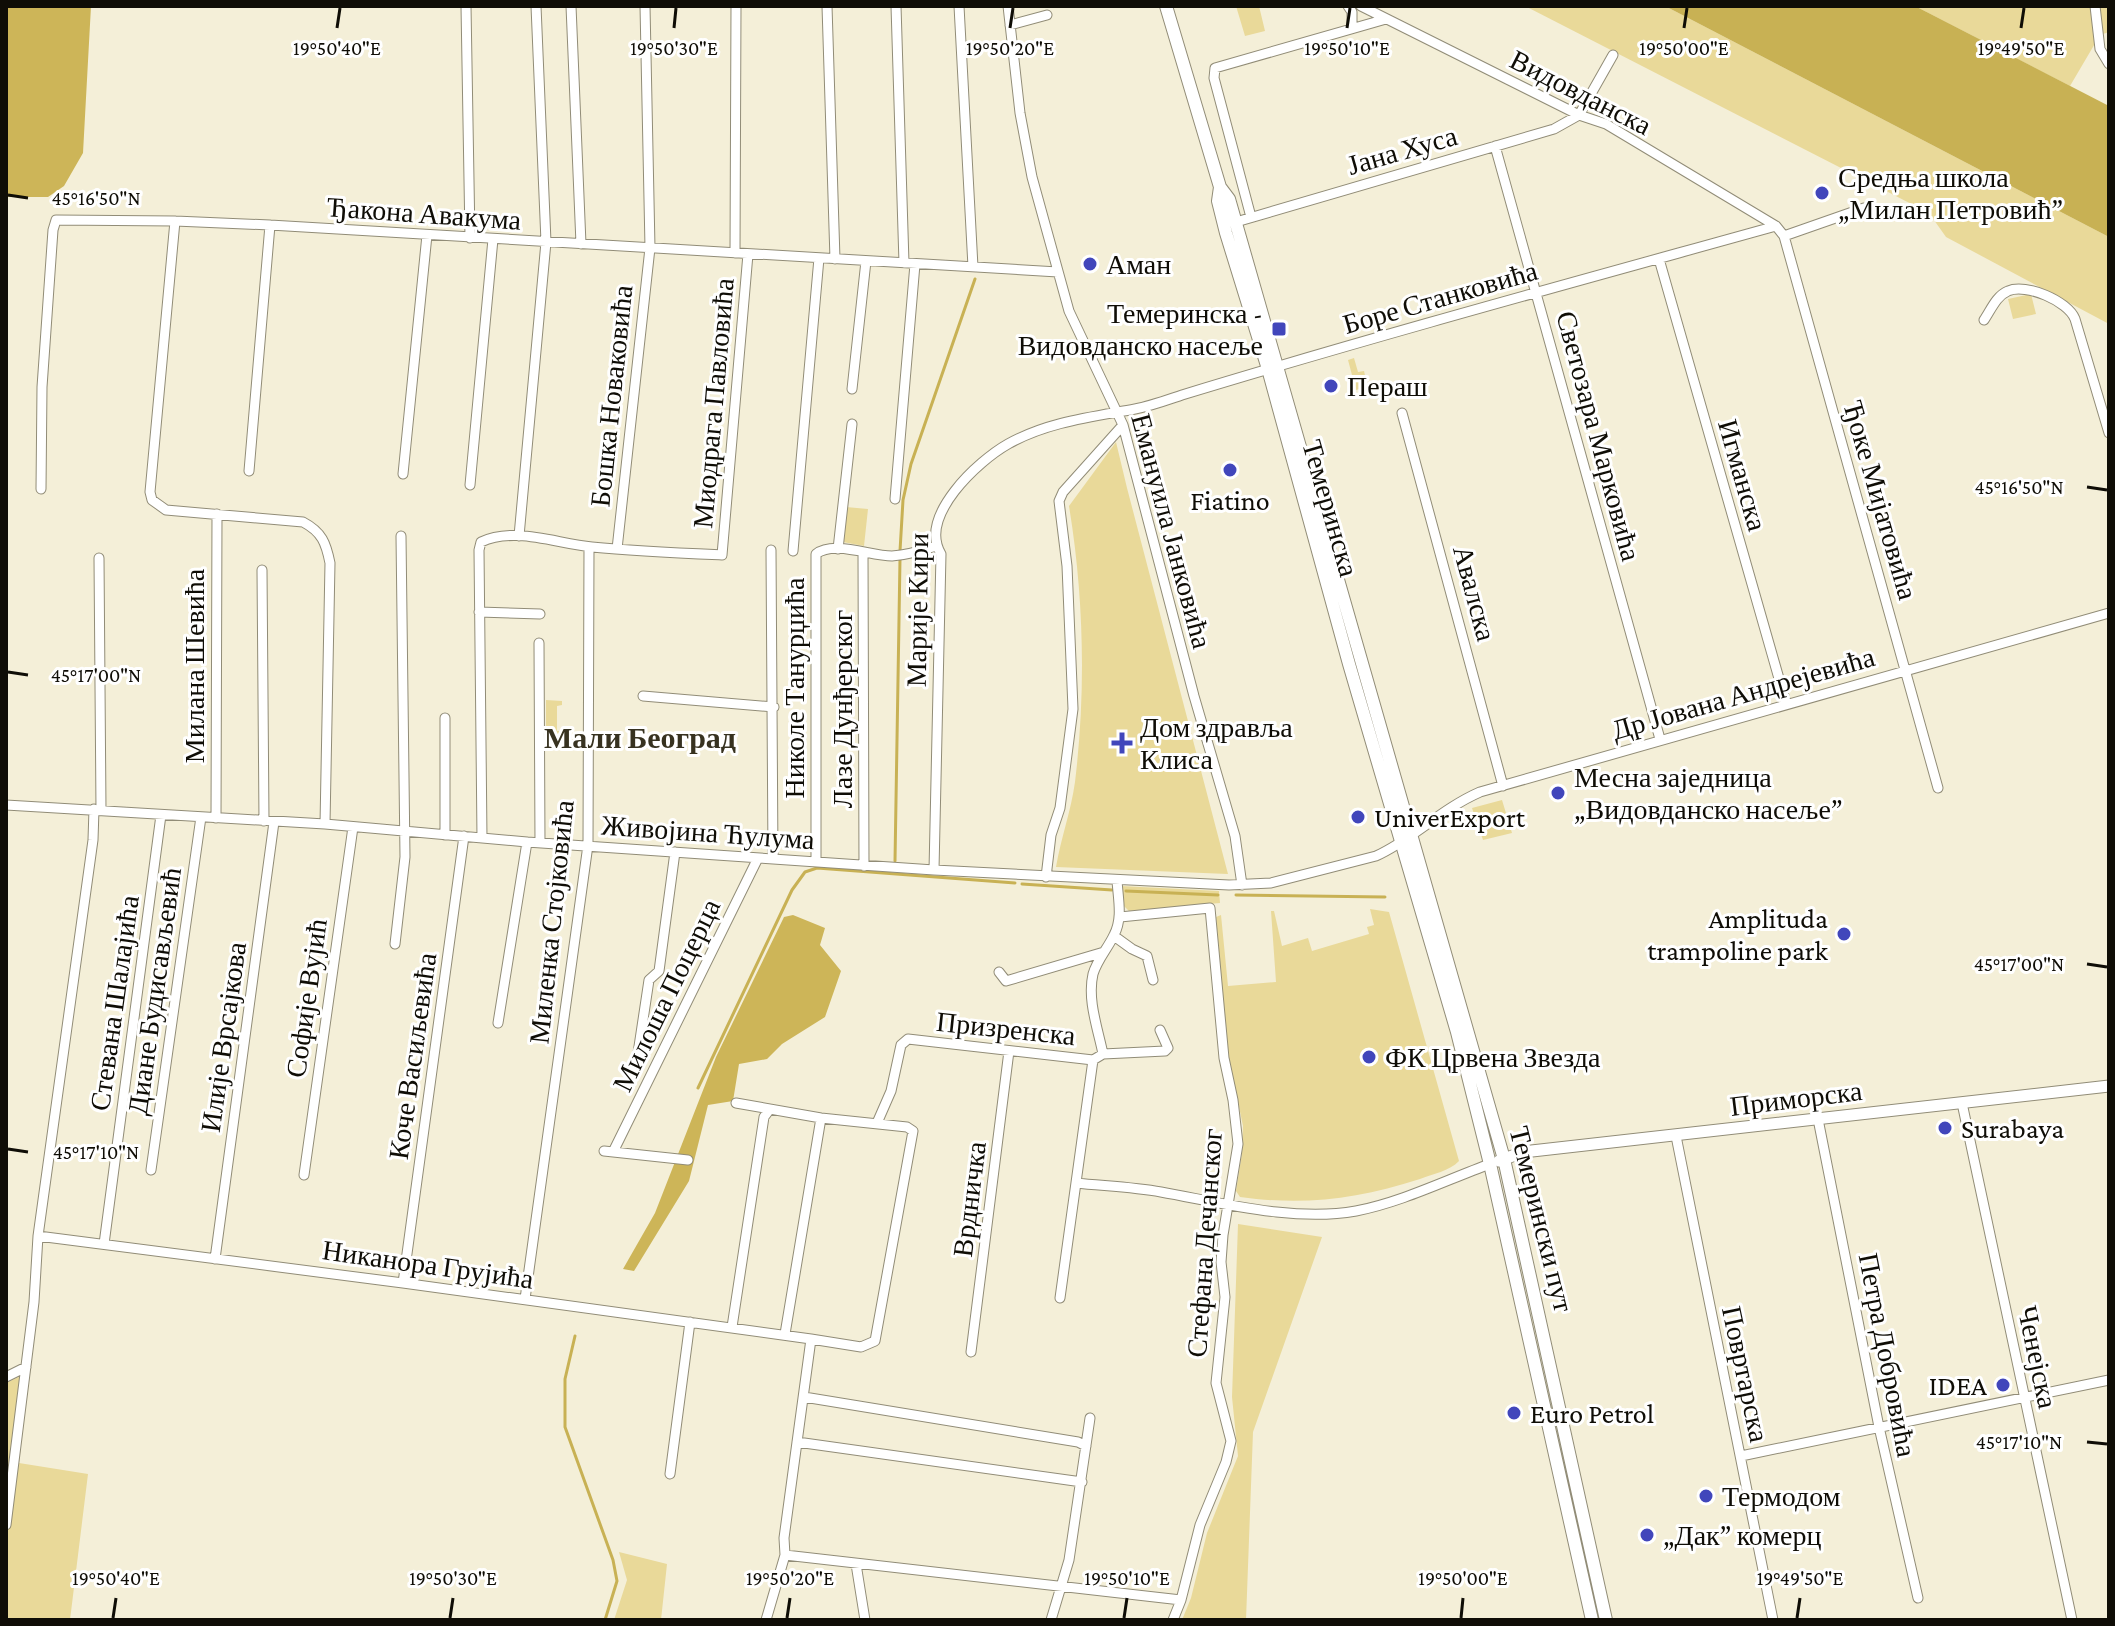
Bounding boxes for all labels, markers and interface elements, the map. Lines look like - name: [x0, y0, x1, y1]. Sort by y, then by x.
- text: 19°50'40"E: [293, 37, 381, 59]
- text: 19°50'30"E: [630, 37, 718, 59]
- text: 19°50'20"E: [966, 37, 1054, 59]
- text: 19°50'10"E: [1304, 37, 1390, 59]
- text: 19°50'00"E: [1639, 37, 1729, 59]
- text: 19°49'50"E: [1978, 37, 2064, 59]
- street label: Видовданска: [1505, 44, 1657, 142]
- street label: Јана Хуса: [1344, 120, 1461, 181]
- place label: Средња школа „Милан Петровић”: [1838, 162, 2063, 225]
- marker: Средња школа „Милан Петровић”: [1813, 184, 1831, 202]
- text: 45°16'50"N: [51, 187, 141, 209]
- street label: Ђакона Авакума: [326, 191, 523, 236]
- place label: Аман: [1106, 249, 1171, 280]
- marker: Аман: [1081, 255, 1099, 273]
- street label: Боре Станковића: [1339, 255, 1541, 340]
- street label: Миодрага Павловића: [687, 276, 740, 529]
- street label: Бошка Новаковића: [584, 283, 639, 508]
- place label: Темеринска - Видовданско насеље: [1018, 298, 1263, 361]
- street label: Светозара Марковића: [1550, 308, 1647, 565]
- marker: Темеринска - Видовданско насеље: [1270, 320, 1288, 338]
- place label: Пераш: [1347, 371, 1428, 402]
- marker: Пераш: [1322, 377, 1340, 395]
- street label: Ђоке Мијатовића: [1837, 397, 1924, 604]
- street label: Емануила Јанковића: [1125, 410, 1218, 652]
- street label: Игманска: [1712, 416, 1773, 535]
- street label: Темеринска: [1296, 436, 1365, 581]
- marker: Fiatino: [1221, 461, 1239, 479]
- text: 45°16'50"N: [1974, 476, 2064, 498]
- place label: Fiatino: [1190, 485, 1270, 516]
- street label: Марије Кири: [901, 533, 934, 687]
- street label: Авалска: [1447, 542, 1502, 645]
- street label: Милана Шевића: [179, 568, 210, 763]
- street label: Николе Танурџића: [779, 577, 810, 798]
- street label: Лазе Дунђерског: [827, 610, 858, 808]
- street label: Др Јована Андрејевића: [1608, 641, 1879, 746]
- text: 45°17'00"N: [51, 664, 141, 686]
- place label: Дом здравља Клиса: [1140, 712, 1293, 775]
- district label: Мали Београд: [544, 721, 736, 754]
- marker: Дом здравља Клиса: [1111, 732, 1133, 754]
- place label: Месна заједница „Видовданско насеље”: [1574, 762, 1843, 825]
- marker: Месна заједница „Видовданско насеље”: [1549, 784, 1567, 802]
- street label: Миленка Стојковића: [523, 798, 580, 1045]
- place label: UniverExport: [1374, 802, 1526, 833]
- marker: UniverExport: [1349, 808, 1367, 826]
- street label: Живојина Ћулума: [600, 810, 816, 855]
- street label: Диане Будисављевић: [122, 865, 187, 1117]
- street label: Стевана Шалајића: [84, 893, 145, 1113]
- street label: Милоша Поцерца: [606, 893, 727, 1096]
- place label: Amplituda trampoline park: [1647, 903, 1829, 966]
- street label: Софије Вујић: [280, 917, 333, 1080]
- marker: Amplituda trampoline park: [1835, 925, 1853, 943]
- street label: Илије Врсајкова: [195, 939, 252, 1134]
- street label: Коче Васиљевића: [383, 950, 442, 1161]
- text: 45°17'00"N: [1974, 953, 2064, 975]
- street label: Призренска: [935, 1006, 1078, 1051]
- place label: ФК Црвена Звезда: [1385, 1042, 1601, 1073]
- marker: ФК Црвена Звезда: [1360, 1048, 1378, 1066]
- street label: Приморска: [1728, 1075, 1864, 1122]
- place label: Surabaya: [1961, 1113, 2064, 1144]
- marker: Surabaya: [1936, 1119, 1954, 1137]
- street label: Темерински пут: [1503, 1123, 1580, 1315]
- street label: Стефана Дечанског: [1181, 1128, 1228, 1358]
- street label: Врдничка: [947, 1139, 992, 1259]
- text: 45°17'10"N: [53, 1141, 139, 1163]
- street label: Никанора Грујића: [320, 1234, 536, 1295]
- street label: Петра Добровића: [1853, 1251, 1923, 1460]
- street label: Повртарска: [1716, 1303, 1775, 1445]
- street label: Ченејска: [2012, 1303, 2064, 1412]
- place label: IDEA: [1929, 1370, 1987, 1401]
- marker: IDEA: [1994, 1376, 2012, 1394]
- place label: Euro Petrol: [1530, 1398, 1654, 1429]
- marker: Euro Petrol: [1505, 1404, 1523, 1422]
- text: 45°17'10"N: [1976, 1431, 2062, 1453]
- place label: Термодом: [1722, 1481, 1841, 1512]
- marker: Термодом: [1697, 1487, 1715, 1505]
- place label: „Дак” комерц: [1663, 1520, 1821, 1551]
- marker: „Дак” комерц: [1638, 1526, 1656, 1544]
- text: 19°50'40"E: [72, 1567, 160, 1589]
- text: 19°50'30"E: [409, 1567, 497, 1589]
- text: 19°50'20"E: [746, 1567, 834, 1589]
- text: 19°50'10"E: [1084, 1567, 1170, 1589]
- text: 19°50'00"E: [1418, 1567, 1508, 1589]
- text: 19°49'50"E: [1757, 1567, 1843, 1589]

